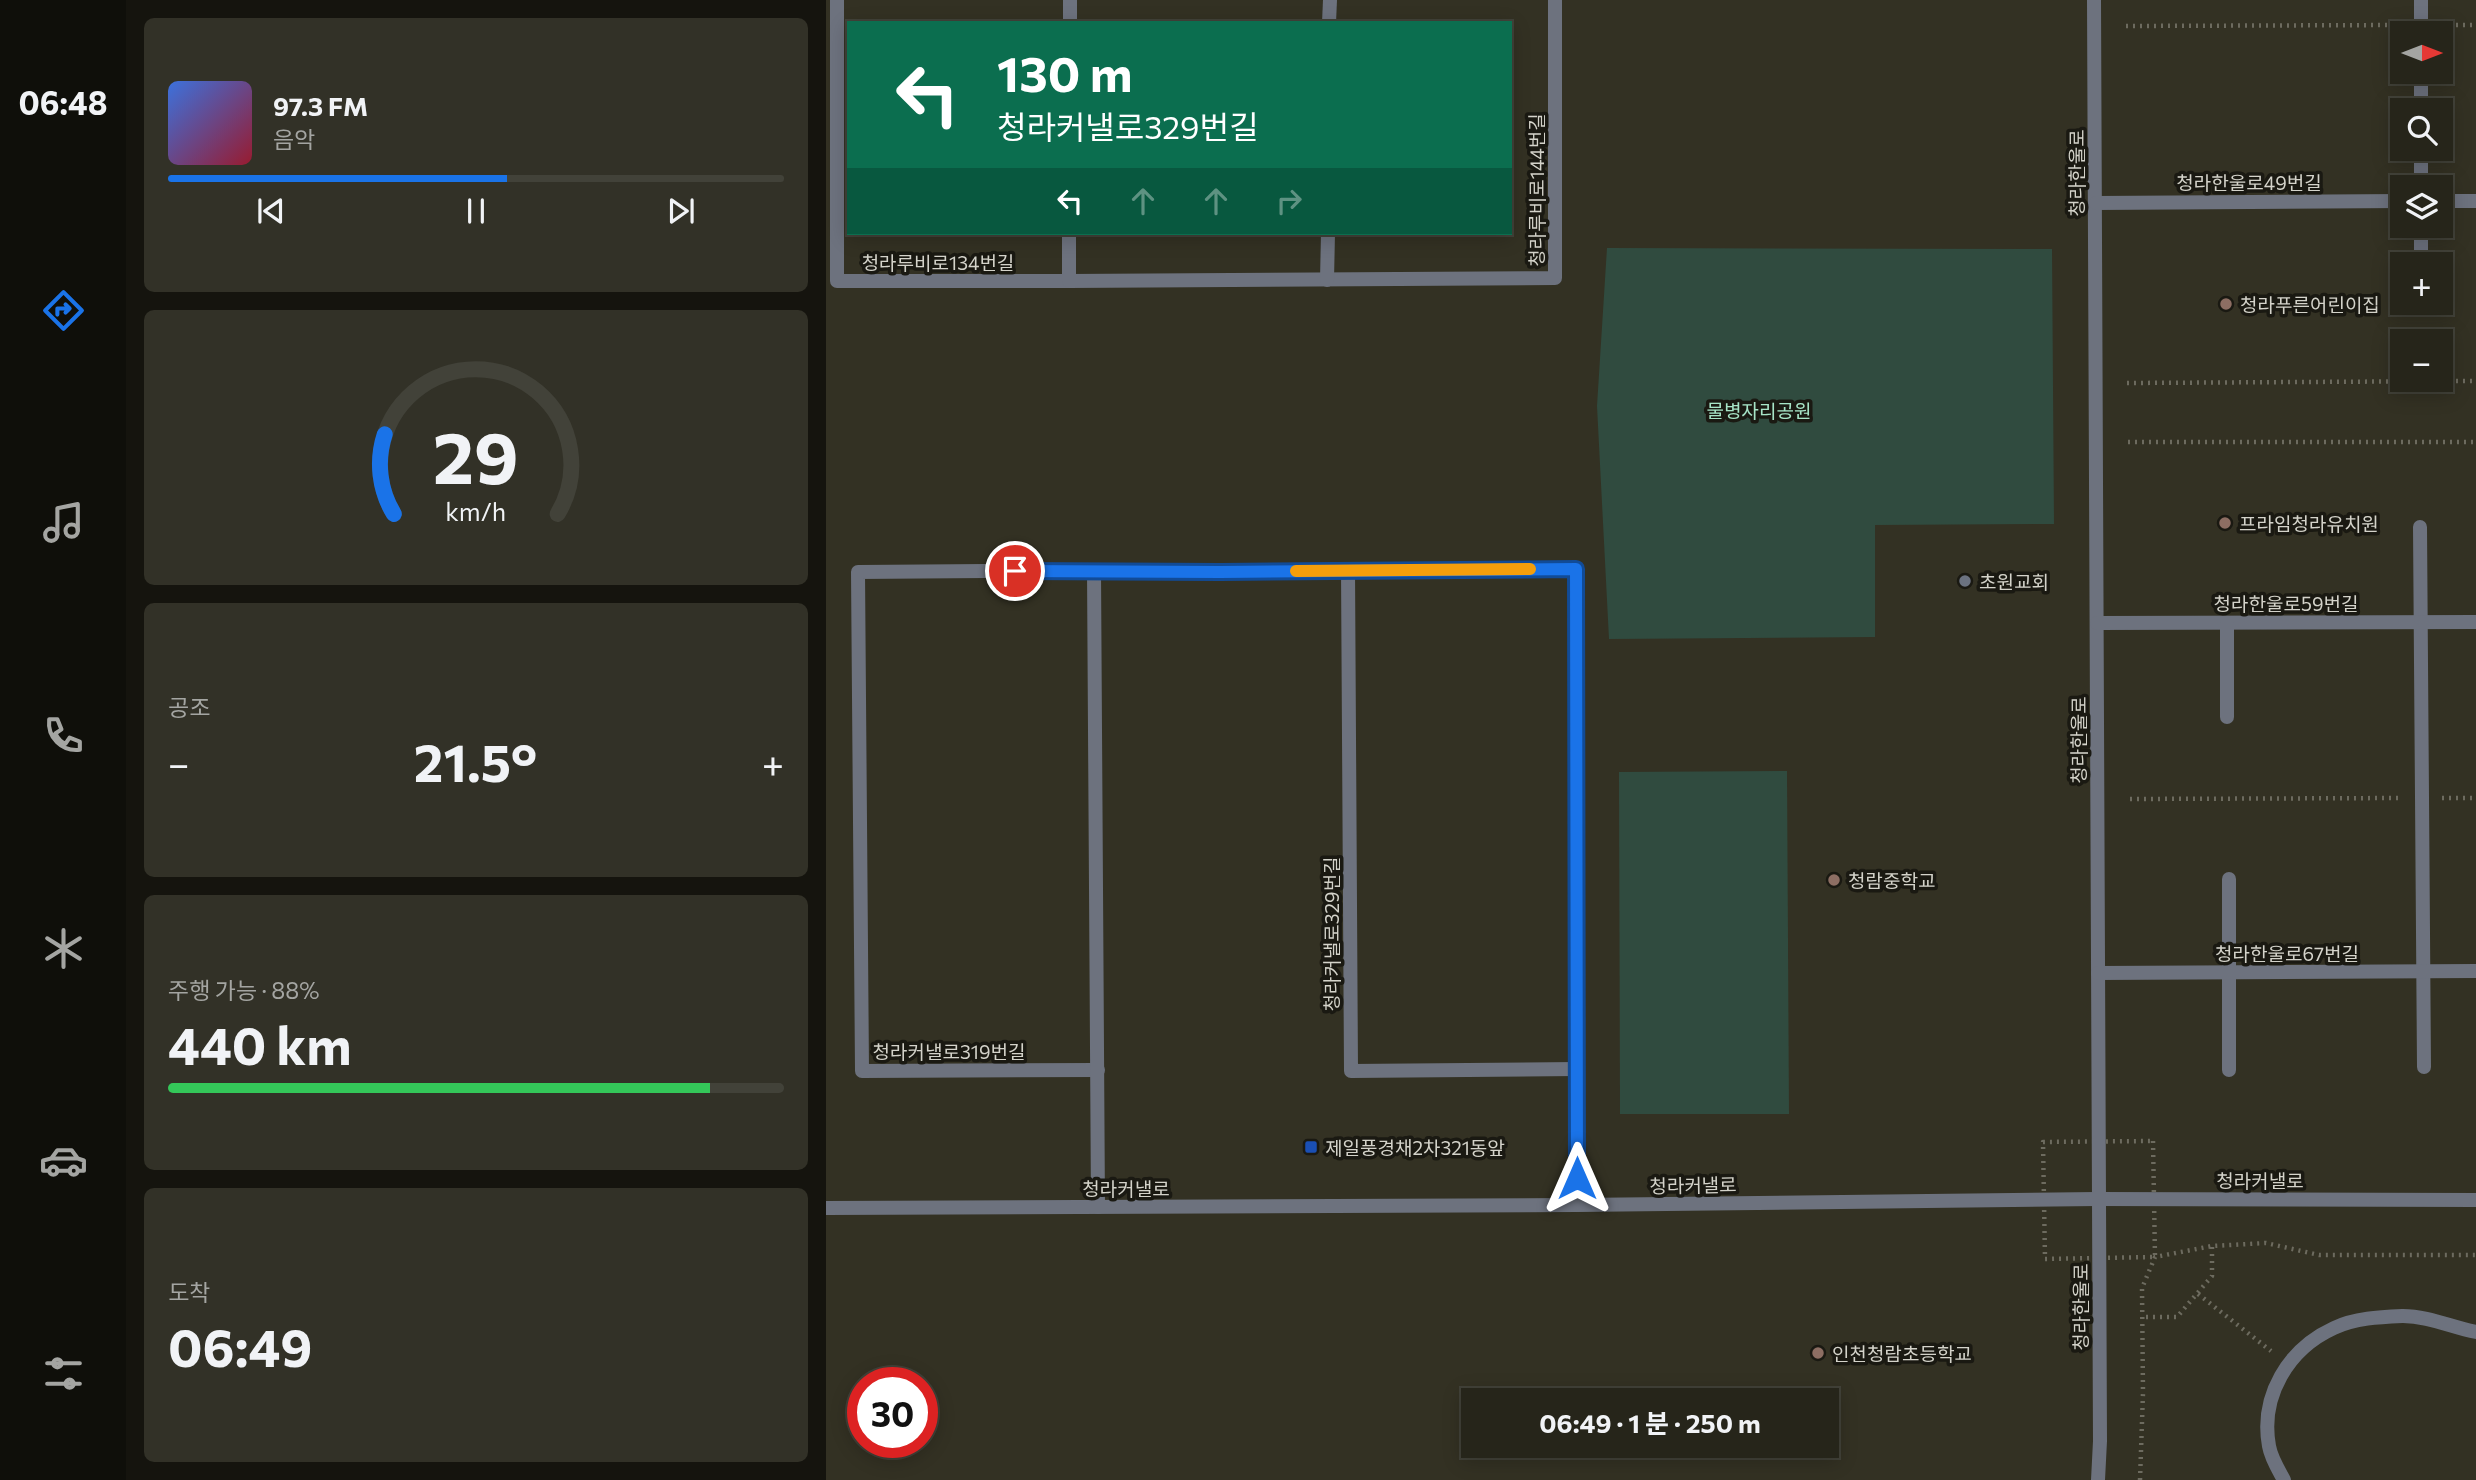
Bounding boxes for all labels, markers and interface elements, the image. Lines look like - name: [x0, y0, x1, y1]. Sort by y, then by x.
- north arrow: [2390, 21, 2454, 84]
- map controls: [2390, 21, 2453, 392]
- text: 130 m: [997, 42, 1132, 102]
- icon: left: [882, 49, 973, 140]
- text: 06:48: [19, 82, 107, 122]
- text: 97.3 FM: [273, 90, 368, 121]
- button: search: [2390, 98, 2453, 161]
- text: 청라커낼로329번길: [997, 106, 1258, 146]
- street label: 청라루비로144번길: [1525, 113, 1548, 267]
- text: 음악: [273, 125, 315, 153]
- street label: 청라한울로: [2065, 129, 2088, 217]
- street label: 청라한울로49번길: [2176, 171, 2322, 194]
- button: layers: [2390, 175, 2453, 238]
- icon: left: [1051, 182, 1089, 220]
- icon: ahead: [1124, 182, 1162, 220]
- icon: ahead: [1197, 182, 1235, 220]
- icon: right: [1270, 182, 1308, 220]
- icon: previous: [252, 192, 290, 230]
- icon: pause: [457, 192, 495, 230]
- icon: next: [662, 192, 700, 230]
- street label: 청라루비로134번길: [862, 251, 1014, 274]
- button: +: [2390, 252, 2453, 315]
- icon: directions: [39, 286, 88, 335]
- place label: 청라푸른어린이집: [2240, 293, 2380, 316]
- marker: 청라푸른어린이집: [2218, 296, 2234, 312]
- button: −: [2390, 329, 2453, 392]
- park label: 물병자리공원: [1707, 399, 1811, 422]
- text: 29: [433, 410, 519, 499]
- text: km/h: [446, 495, 506, 525]
- icon: music: [39, 498, 88, 547]
- place label: 프라임청라유치원: [2239, 512, 2379, 535]
- marker: 프라임청라유치원: [2217, 515, 2233, 531]
- pin: [985, 541, 1045, 601]
- icon: arrive: [996, 552, 1034, 590]
- place label: 초원교회: [1979, 570, 2049, 593]
- marker: 초원교회: [1957, 573, 1973, 589]
- street label: 청라한울로59번길: [2214, 592, 2358, 615]
- text: 공조: [168, 693, 210, 721]
- street label: 청라한울로: [2067, 696, 2090, 784]
- icon: phone: [39, 711, 88, 760]
- text: 21.5°: [414, 729, 537, 793]
- text: −: [168, 739, 190, 786]
- text: +: [762, 739, 784, 786]
- street label: 청라커낼로329번길: [1320, 856, 1343, 1012]
- place label: 청람중학교: [1848, 869, 1935, 892]
- marker: 청람중학교: [1826, 872, 1842, 888]
- icon: climate: [39, 924, 88, 973]
- street label: 청라한울로67번길: [2215, 942, 2359, 965]
- text: 주행 가능 · 88%: [168, 976, 319, 1004]
- text: 440 km: [168, 1012, 352, 1076]
- street label: 청라커낼로319번길: [873, 1040, 1025, 1063]
- icon: car: [39, 1136, 88, 1185]
- place label: 제일풍경채2차321동앞: [1325, 1136, 1505, 1159]
- marker: 제일풍경채2차321동앞: [1303, 1139, 1319, 1155]
- position arrow: [1540, 1141, 1614, 1215]
- street label: 청라커낼로: [2216, 1169, 2304, 1192]
- street label: 청라커낼로: [1649, 1173, 1737, 1197]
- street label: 청라커낼로: [1082, 1177, 1170, 1200]
- street label: 청라한울로: [2069, 1263, 2092, 1351]
- text: 도착: [168, 1278, 210, 1306]
- text: 06:49: [168, 1314, 312, 1378]
- place label: 인천청람초등학교: [1832, 1342, 1972, 1365]
- marker: 인천청람초등학교: [1810, 1345, 1826, 1361]
- icon: filters: [39, 1349, 88, 1398]
- speed limit sign: 30: [847, 1367, 938, 1458]
- text: 06:49 · 1 분 · 250 m: [1539, 1407, 1761, 1438]

